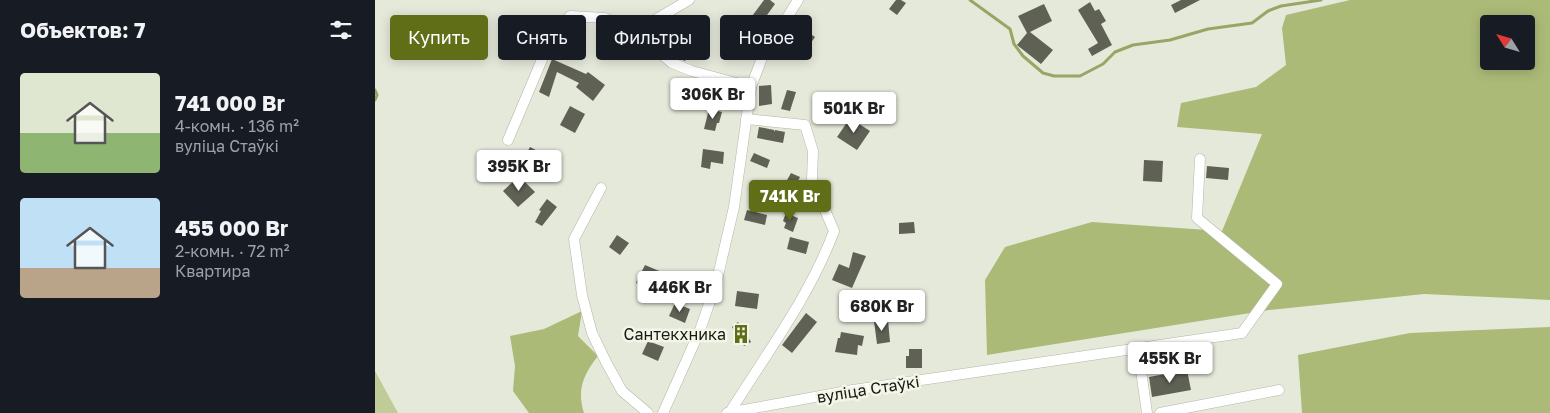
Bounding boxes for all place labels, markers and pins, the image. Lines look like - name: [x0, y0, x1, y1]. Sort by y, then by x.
- pin: 306K Br: [667, 78, 759, 120]
- pin: 501K Br: [808, 92, 900, 134]
- pin: 395K Br: [473, 150, 565, 192]
- pin: 741K Br: [744, 180, 836, 222]
- pin: 446K Br: [634, 270, 726, 313]
- pin: 680K Br: [836, 290, 928, 332]
- building icon: Сантекхника: [730, 323, 752, 345]
- place label: Сантекхника: [624, 324, 726, 344]
- pin: 455K Br: [1124, 342, 1216, 384]

